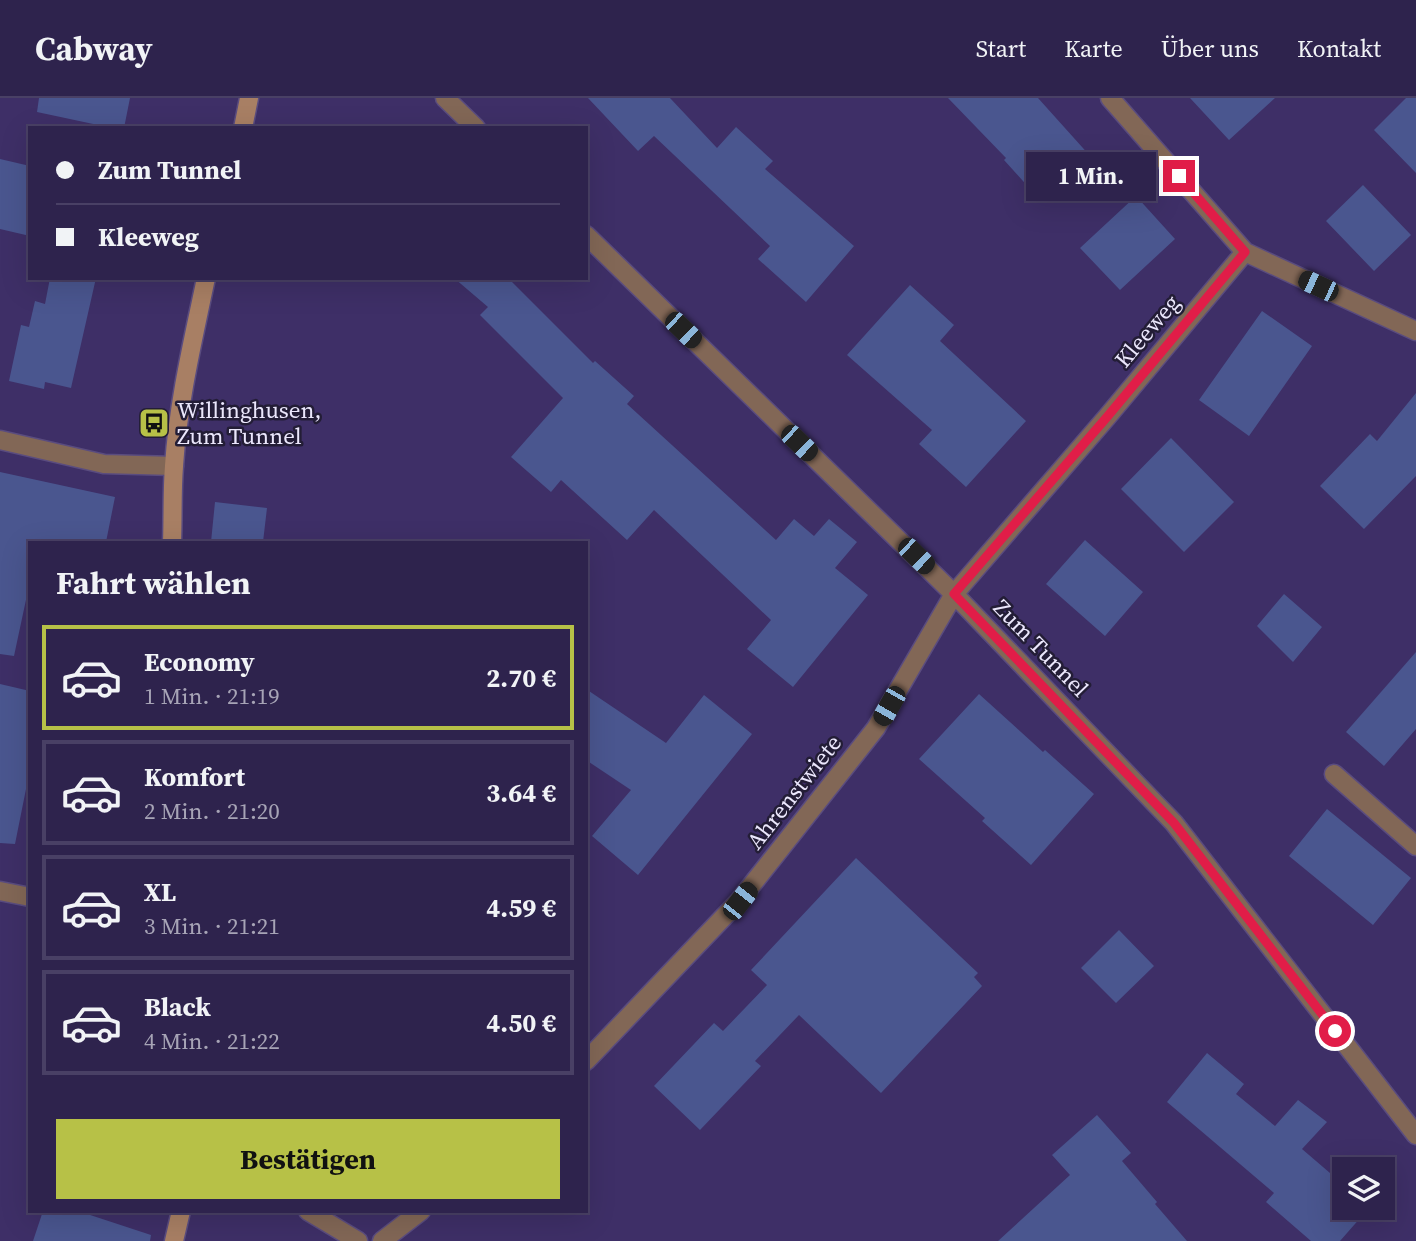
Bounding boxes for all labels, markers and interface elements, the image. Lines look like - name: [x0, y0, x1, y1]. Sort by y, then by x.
- text: Cabway: [35, 26, 153, 71]
- text: Start: [976, 32, 1026, 65]
- text: Karte: [1064, 32, 1123, 65]
- text: Über uns: [1161, 32, 1259, 65]
- text: Kontakt: [1297, 32, 1381, 65]
- text: Zum Tunnel: [98, 152, 242, 188]
- callout: 1 Min.: [1025, 152, 1154, 200]
- text: 1 Min.: [1058, 160, 1124, 192]
- route end: [1163, 160, 1195, 192]
- text: Kleeweg: [98, 219, 199, 255]
- car: [1295, 268, 1342, 304]
- street label: Kleeweg: [1107, 288, 1187, 374]
- car: [661, 308, 706, 352]
- place label: Willinghusen, Zum Tunnel: [177, 394, 321, 452]
- bus stop icon: Willinghusen, Zum Tunnel: [137, 406, 171, 440]
- car: [777, 421, 822, 465]
- car: [894, 534, 939, 578]
- text: Fahrt wählen: [56, 561, 251, 605]
- street label: Zum Tunnel: [986, 592, 1096, 704]
- text: Economy: [144, 644, 255, 680]
- icon: car: [60, 646, 123, 709]
- text: 2.70 €: [486, 660, 556, 696]
- text: 1 Min. · 21:19: [144, 680, 280, 712]
- car: [870, 683, 909, 729]
- street label: Ahrenstwiete: [739, 728, 849, 856]
- text: Komfort: [144, 759, 245, 795]
- icon: car: [60, 761, 123, 824]
- text: 3.64 €: [486, 775, 556, 811]
- text: 2 Min. · 21:20: [144, 795, 280, 827]
- text: XL: [144, 874, 176, 910]
- icon: car: [60, 876, 123, 939]
- car: [719, 878, 762, 924]
- text: 4.59 €: [486, 890, 556, 926]
- text: 3 Min. · 21:21: [144, 910, 280, 942]
- text: Black: [144, 989, 211, 1025]
- icon: car: [60, 991, 123, 1054]
- text: 4.50 €: [486, 1005, 556, 1041]
- route start: [1319, 1015, 1351, 1047]
- text: 4 Min. · 21:22: [144, 1025, 280, 1057]
- button: Bestätigen: [56, 1119, 560, 1199]
- map controls: [1332, 1157, 1395, 1220]
- button: layers: [1332, 1157, 1395, 1220]

